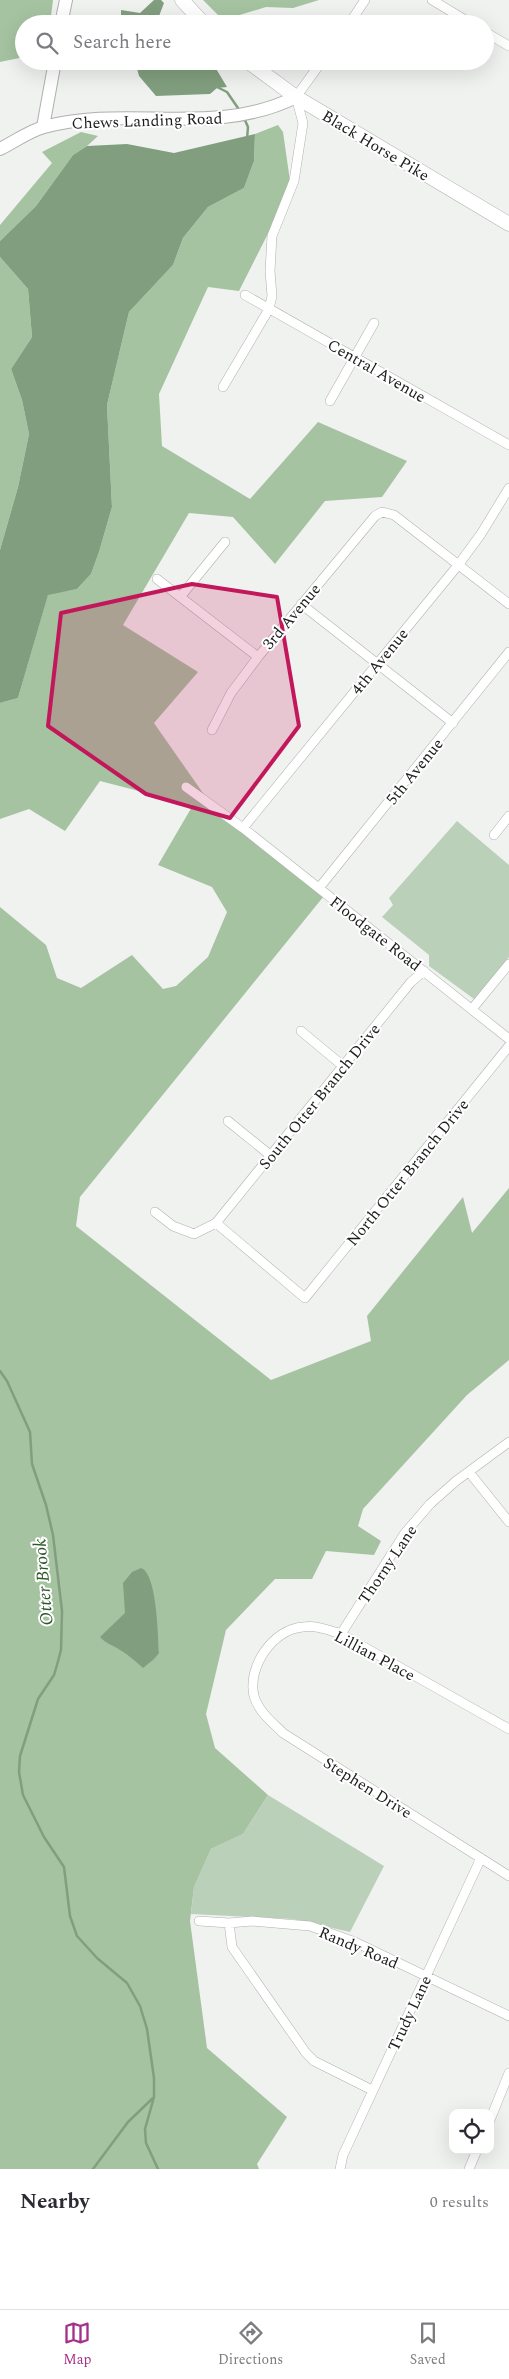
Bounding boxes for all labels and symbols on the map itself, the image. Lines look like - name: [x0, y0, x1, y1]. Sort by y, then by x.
- street label: Black Horse Pike: [317, 104, 434, 187]
- street label: Chews Landing Road: [71, 106, 223, 136]
- street label: Central Avenue: [323, 333, 430, 409]
- street label: 3rd Avenue: [257, 578, 327, 655]
- street label: 4th Avenue: [345, 623, 414, 700]
- street label: 5th Avenue: [380, 733, 449, 810]
- street label: Floodgate Road: [324, 890, 426, 977]
- street label: South Otter Branch Drive: [253, 1018, 386, 1175]
- street label: North Otter Branch Drive: [341, 1094, 475, 1251]
- street label: Thorny Lane: [352, 1520, 423, 1609]
- water label: Otter Brook: [26, 1537, 61, 1627]
- street label: Lillian Place: [330, 1624, 419, 1687]
- street label: Stephen Drive: [318, 1751, 417, 1825]
- street label: Randy Road: [315, 1920, 402, 1976]
- street label: Trudy Lane: [382, 1972, 438, 2055]

